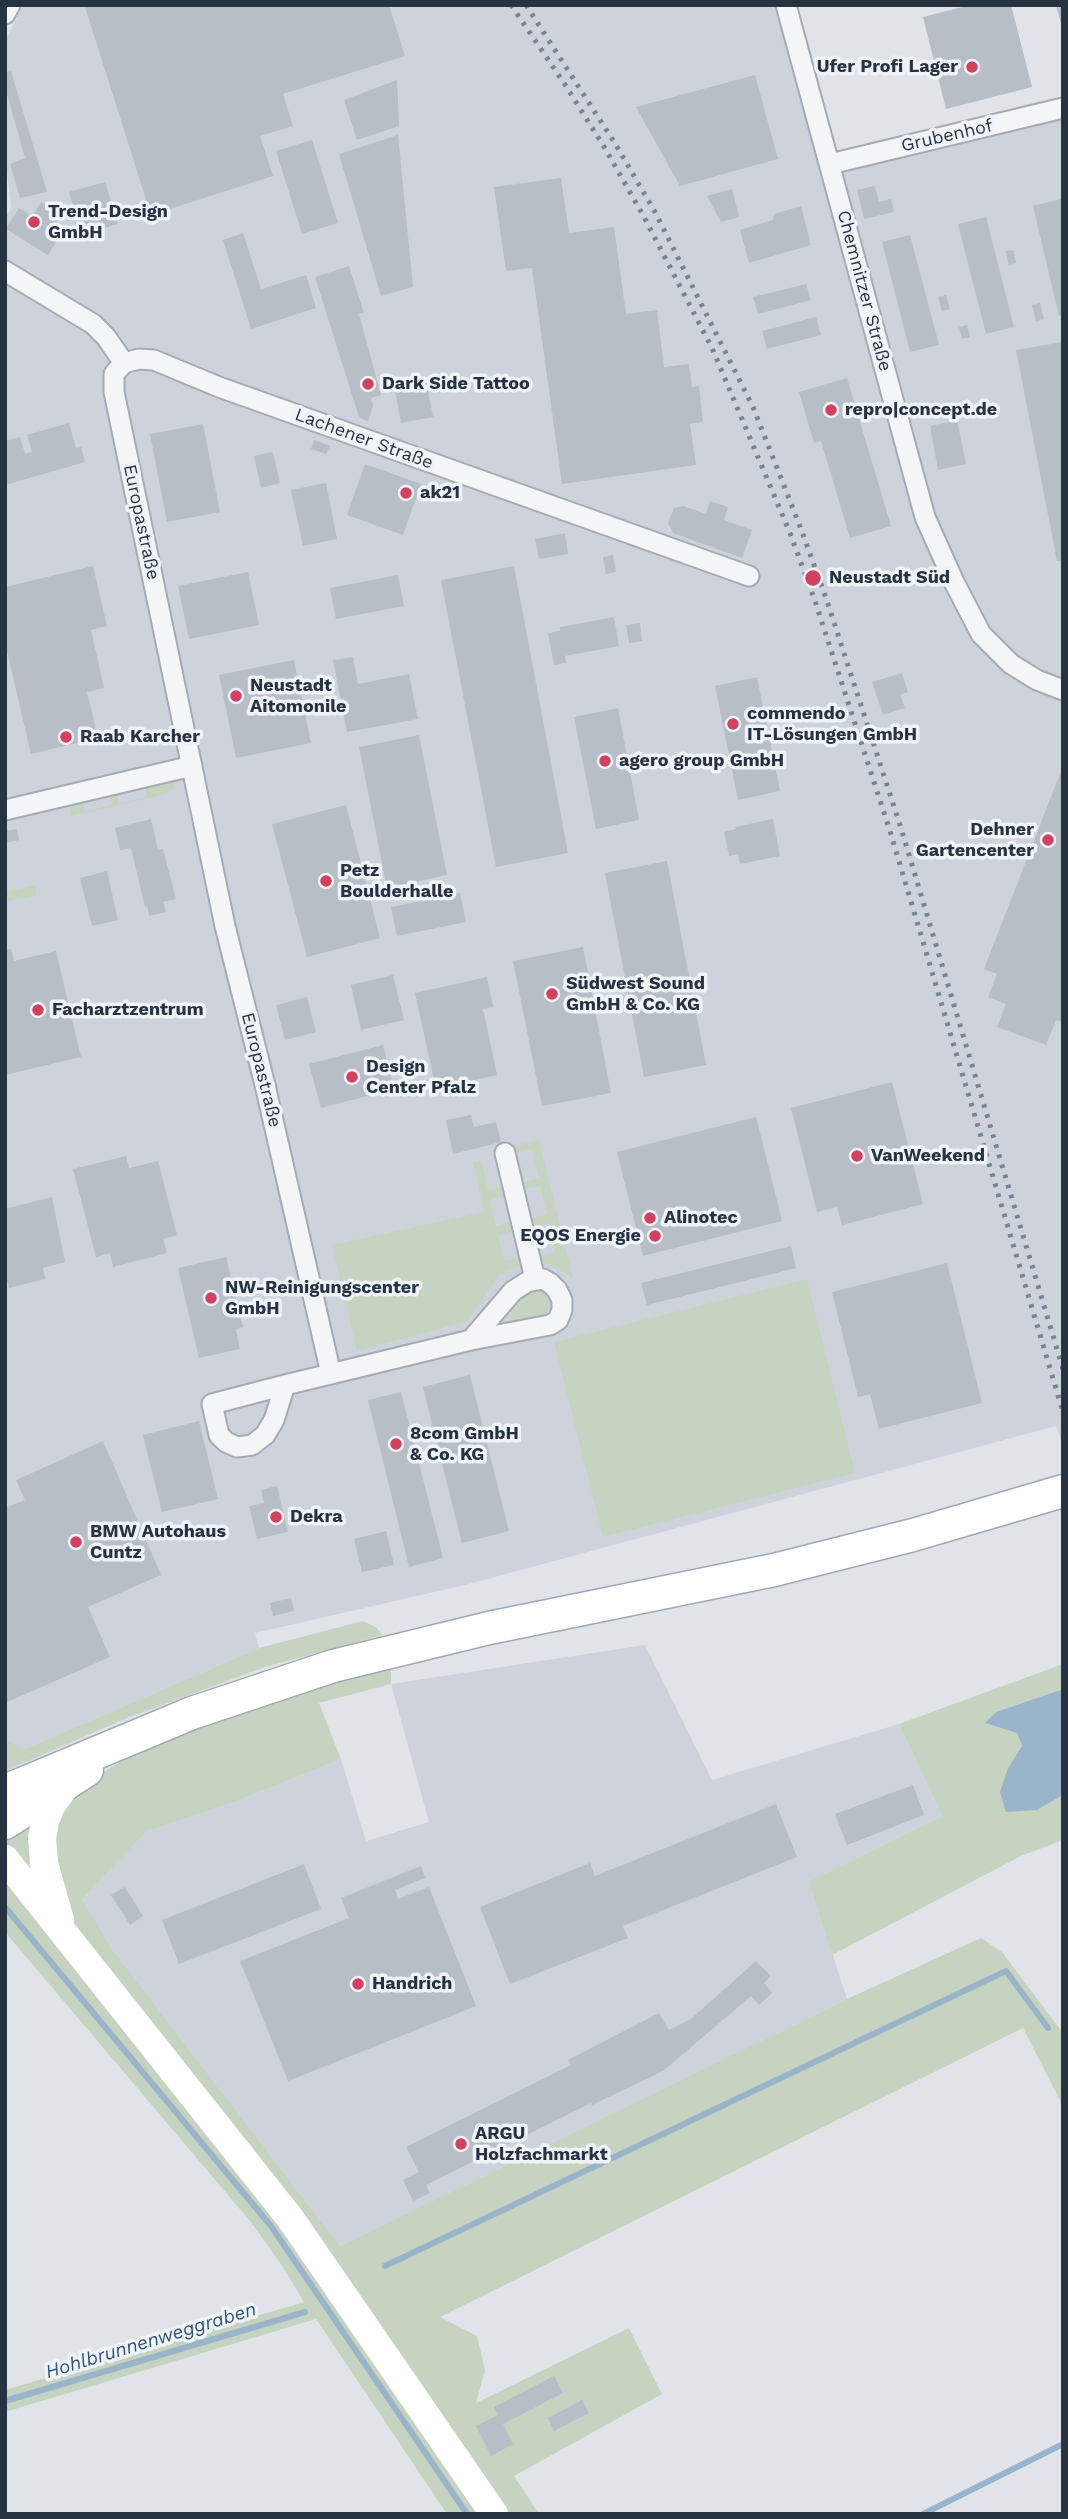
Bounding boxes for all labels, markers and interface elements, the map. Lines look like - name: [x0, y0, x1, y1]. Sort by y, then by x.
- place label: Ufer Profi Lager: [817, 56, 958, 78]
- marker: Ufer Profi Lager: [964, 59, 980, 75]
- street label: Grubenhof: [899, 115, 995, 157]
- place label: Trend-Design GmbH: [48, 201, 168, 244]
- street label: Chemnitzer Straße: [832, 208, 896, 374]
- marker: Trend-Design GmbH: [26, 214, 42, 230]
- place label: Dark Side Tattoo: [382, 373, 530, 395]
- marker: Dark Side Tattoo: [360, 376, 376, 392]
- place label: repro|concept.de: [845, 399, 997, 421]
- marker: repro|concept.de: [823, 402, 839, 418]
- street label: Lachener Straße: [292, 404, 436, 474]
- street label: Europastraße: [118, 462, 164, 582]
- place label: ak21: [420, 482, 460, 504]
- marker: ak21: [398, 485, 414, 501]
- place label: Neustadt Süd: [829, 567, 950, 589]
- marker: Neustadt Süd: [803, 568, 823, 588]
- place label: Neustadt Aitomonile: [250, 675, 346, 718]
- marker: Neustadt Aitomonile: [228, 688, 244, 704]
- place label: commendo IT-Lösungen GmbH: [747, 703, 917, 746]
- marker: commendo IT-Lösungen GmbH: [725, 716, 741, 732]
- place label: Raab Karcher: [80, 726, 200, 748]
- marker: Raab Karcher: [58, 729, 74, 745]
- place label: agero group GmbH: [619, 750, 784, 772]
- marker: agero group GmbH: [597, 753, 613, 769]
- place label: Dehner Gartencenter: [916, 819, 1034, 862]
- marker: Dehner Gartencenter: [1040, 832, 1056, 848]
- place label: Petz Boulderhalle: [340, 860, 453, 903]
- marker: Petz Boulderhalle: [318, 873, 334, 889]
- place label: Südwest Sound GmbH & Co. KG: [566, 973, 705, 1016]
- marker: Südwest Sound GmbH & Co. KG: [544, 986, 560, 1002]
- place label: Facharztzentrum: [52, 999, 204, 1021]
- marker: Facharztzentrum: [30, 1002, 46, 1018]
- street label: Europastraße: [236, 1010, 286, 1130]
- place label: Design Center Pfalz: [366, 1056, 476, 1098]
- marker: Design Center Pfalz: [344, 1069, 360, 1085]
- place label: VanWeekend: [871, 1145, 985, 1167]
- marker: VanWeekend: [849, 1148, 865, 1164]
- place label: Alinotec: [664, 1207, 738, 1229]
- marker: Alinotec: [642, 1210, 658, 1226]
- place label: EQOS Energie: [520, 1225, 641, 1247]
- marker: EQOS Energie: [647, 1228, 663, 1244]
- place label: NW-Reinigungscenter GmbH: [225, 1277, 419, 1320]
- marker: NW-Reinigungscenter GmbH: [203, 1290, 219, 1306]
- place label: 8com GmbH & Co. KG: [410, 1423, 519, 1466]
- marker: 8com GmbH & Co. KG: [388, 1436, 404, 1452]
- place label: Dekra: [290, 1506, 343, 1528]
- marker: Dekra: [268, 1509, 284, 1525]
- place label: BMW Autohaus Cuntz: [90, 1521, 226, 1564]
- marker: BMW Autohaus Cuntz: [68, 1534, 84, 1550]
- place label: Handrich: [372, 1973, 453, 1995]
- marker: Handrich: [350, 1976, 366, 1992]
- place label: ARGU Holzfachmarkt: [475, 2123, 608, 2166]
- marker: ARGU Holzfachmarkt: [453, 2136, 469, 2152]
- water label: Hohlbrunnenweggraben: [43, 2298, 259, 2384]

